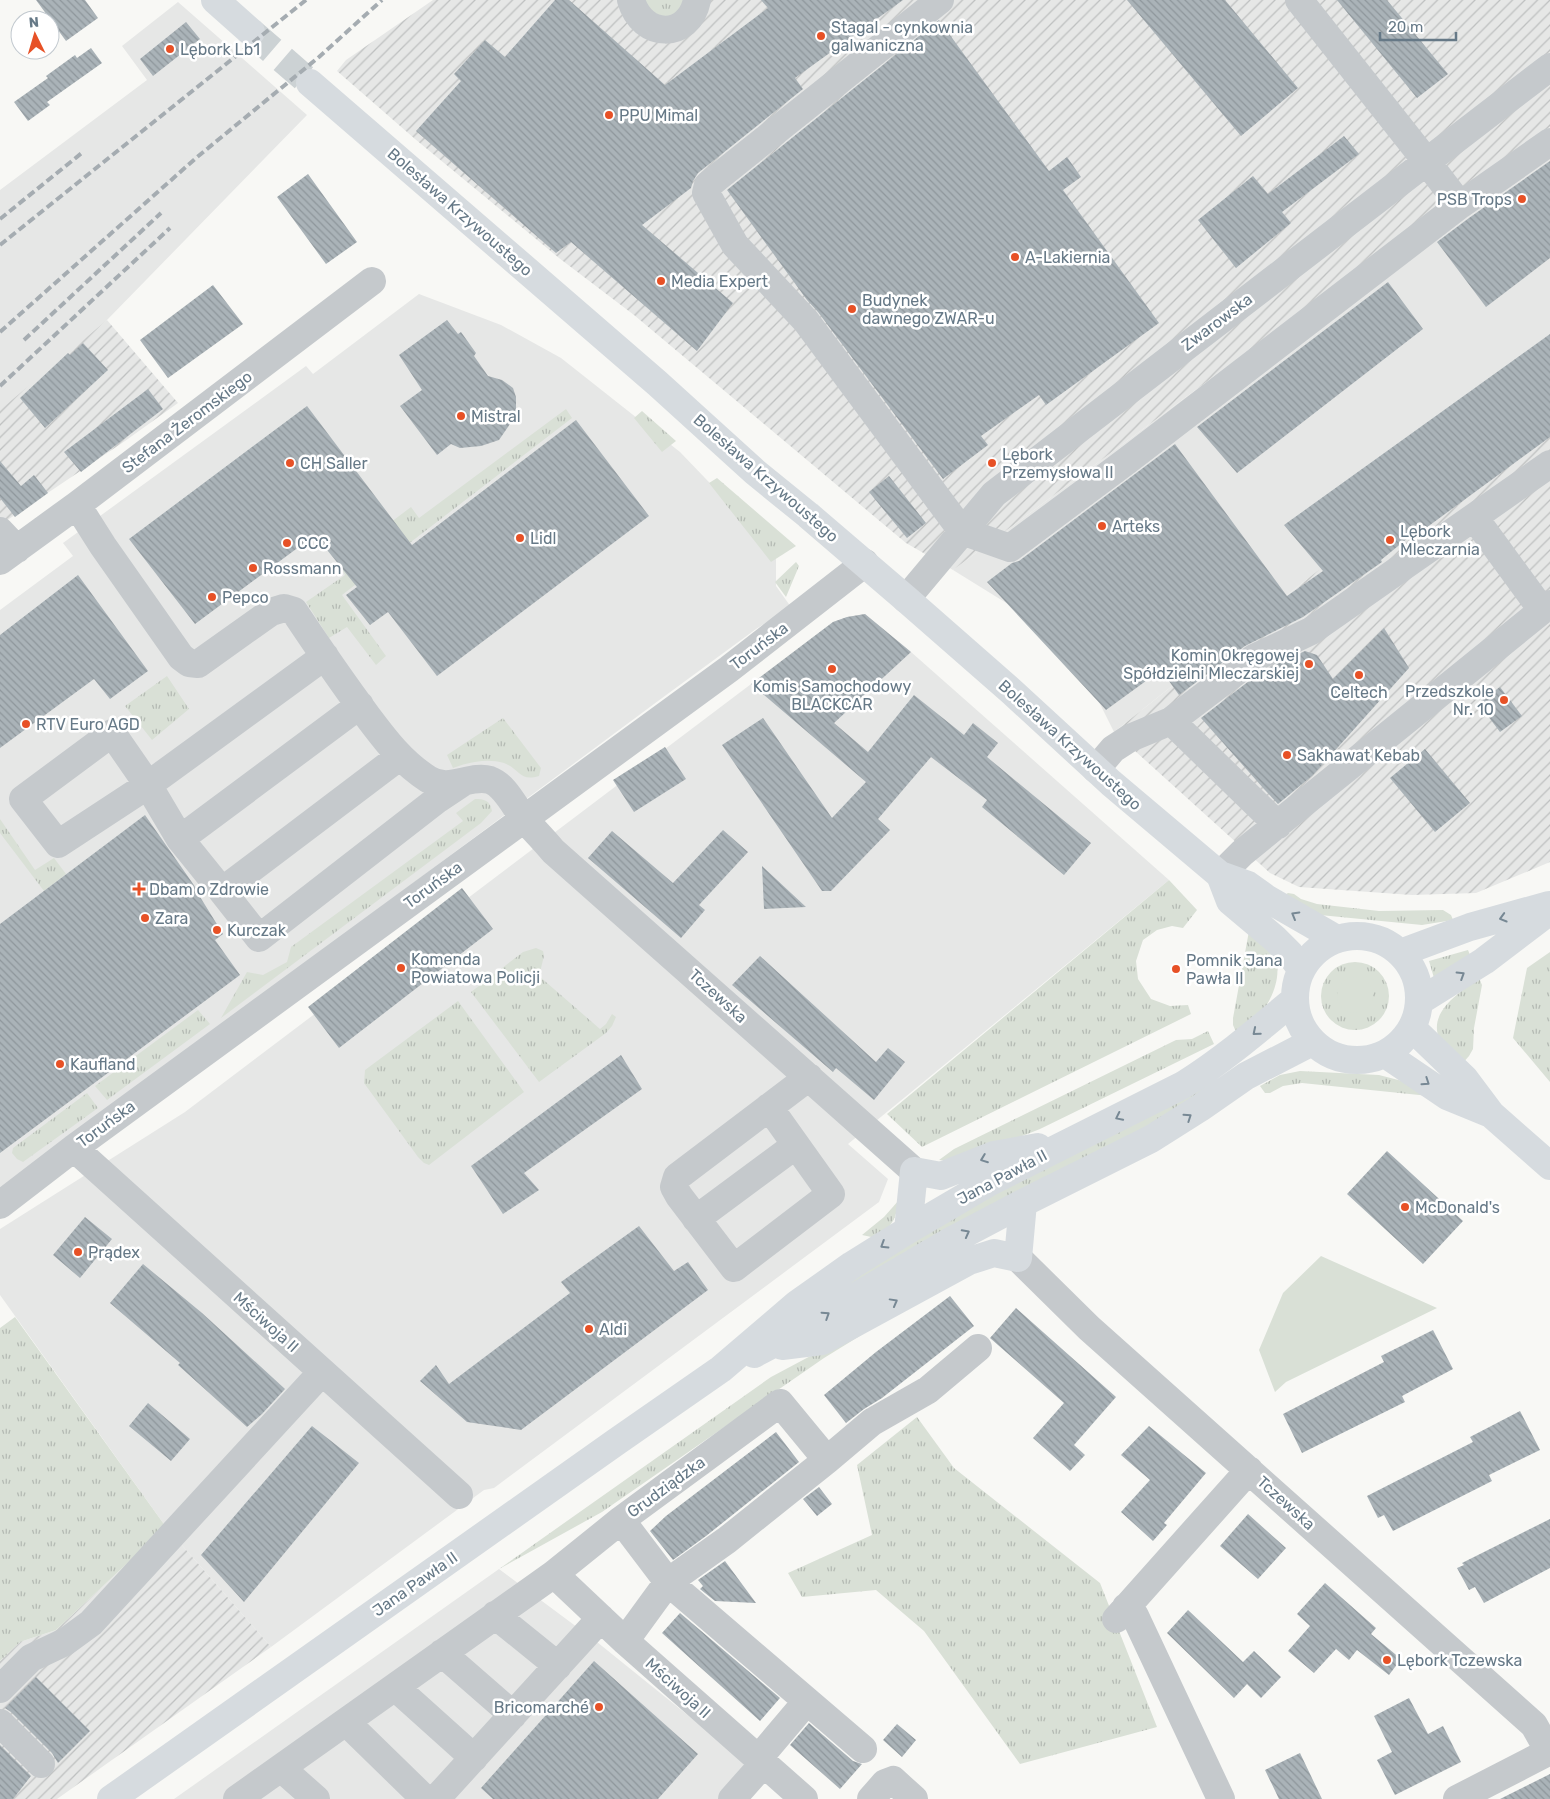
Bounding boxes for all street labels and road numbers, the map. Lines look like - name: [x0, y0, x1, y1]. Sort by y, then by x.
- street label: Bolesława Krzywoustego: [384, 144, 536, 280]
- street label: Zwarowska: [1178, 289, 1256, 355]
- street label: Stefana Żeromskiego: [118, 367, 256, 477]
- street label: Bolesława Krzywoustego: [690, 410, 842, 546]
- street label: Toruńska: [726, 618, 792, 674]
- street label: Bolesława Krzywoustego: [995, 676, 1145, 814]
- street label: Toruńska: [400, 857, 466, 913]
- street label: Tczewska: [685, 965, 751, 1027]
- street label: Toruńska: [73, 1096, 139, 1152]
- street label: Jana Pawła II: [954, 1145, 1050, 1209]
- street label: Mściwoja II: [230, 1288, 302, 1356]
- street label: Grudziądzka: [623, 1452, 709, 1522]
- street label: Tczewska: [1253, 1472, 1319, 1534]
- street label: Jana Pawła II: [369, 1548, 461, 1620]
- street label: Mściwoja II: [642, 1654, 714, 1722]

